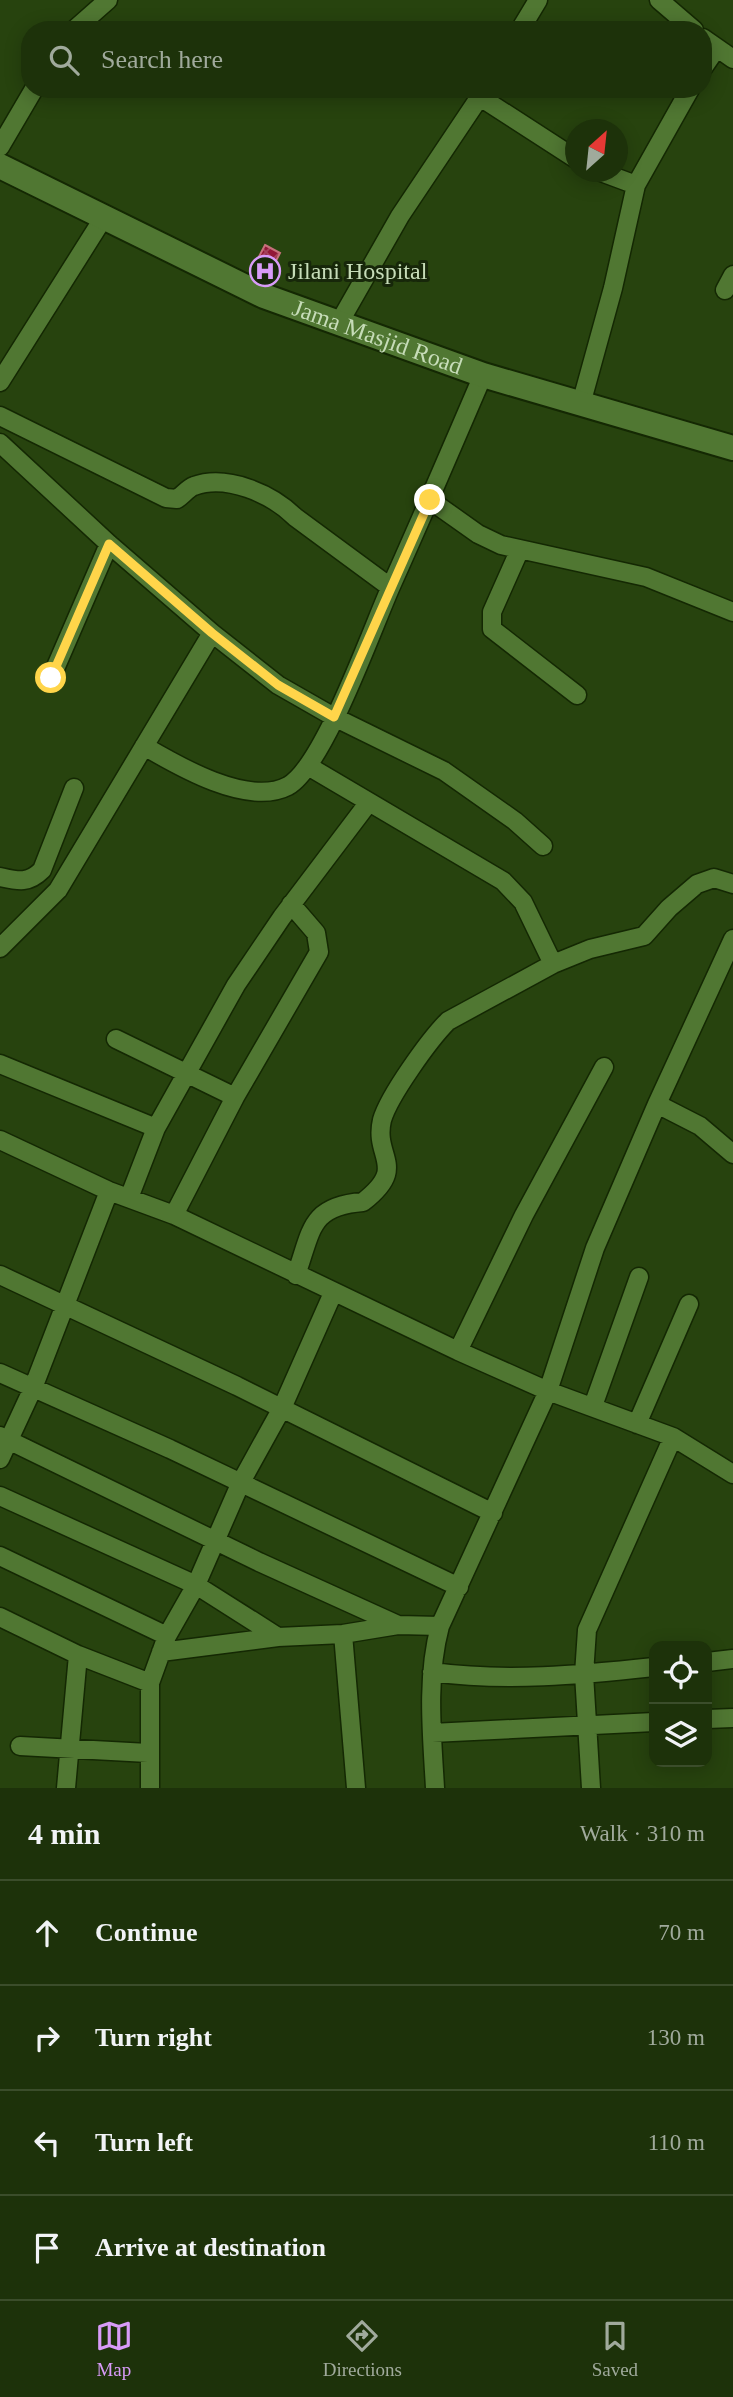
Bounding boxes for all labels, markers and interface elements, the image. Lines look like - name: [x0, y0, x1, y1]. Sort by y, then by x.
- search box: [21, 21, 712, 98]
- icon: search: [45, 41, 83, 79]
- text: Search here: [101, 45, 223, 74]
- north arrow: [565, 119, 628, 182]
- hospital icon: Jilani Hospital: [248, 254, 282, 288]
- place label: Jilani Hospital: [288, 258, 428, 284]
- street label: Jama Masjid Road: [289, 294, 466, 380]
- route end: [414, 484, 445, 515]
- route start: [35, 662, 66, 693]
- map controls: [649, 1641, 712, 1767]
- button: locate: [649, 1641, 712, 1704]
- button: layers: [649, 1704, 712, 1767]
- text: 4 min: [28, 1817, 101, 1850]
- text: Walk · 310 m: [580, 1821, 705, 1846]
- icon: ahead: [28, 1914, 66, 1952]
- text: Continue: [95, 1918, 198, 1947]
- text: 70 m: [658, 1920, 705, 1945]
- icon: right: [28, 2019, 66, 2057]
- text: Turn right: [95, 2023, 212, 2052]
- text: 130 m: [647, 2025, 705, 2050]
- icon: left: [28, 2124, 66, 2162]
- text: Turn left: [95, 2128, 193, 2157]
- text: 110 m: [648, 2130, 705, 2155]
- icon: arrive: [28, 2229, 66, 2267]
- text: Arrive at destination: [95, 2233, 326, 2262]
- tab: Map: [95, 2317, 133, 2381]
- tab: Directions: [323, 2317, 402, 2381]
- tab: Saved: [592, 2317, 638, 2381]

